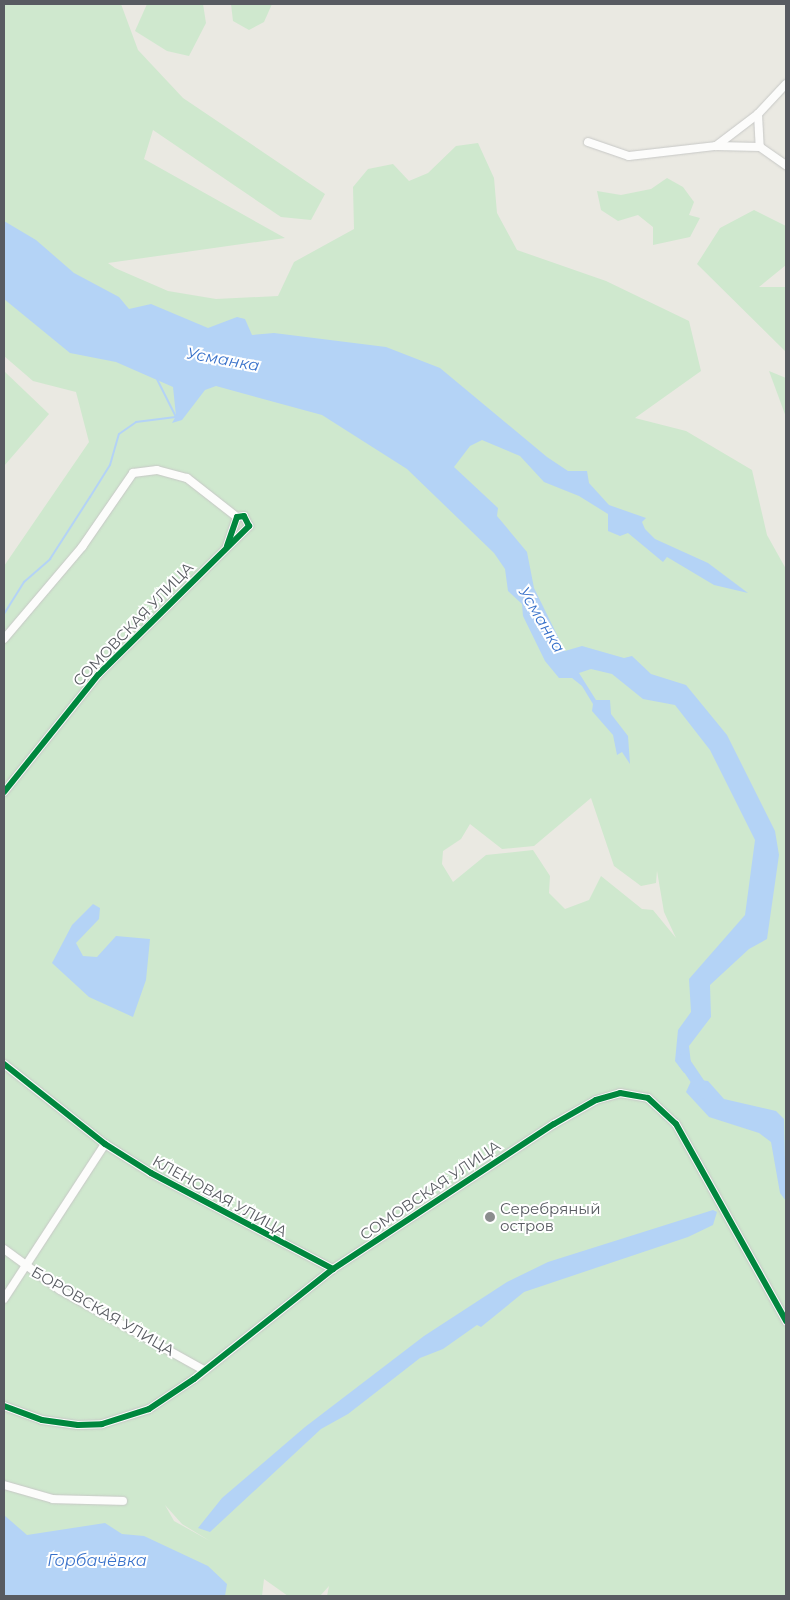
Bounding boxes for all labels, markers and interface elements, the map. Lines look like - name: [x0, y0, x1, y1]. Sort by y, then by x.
- water label: Усманка: [185, 344, 261, 376]
- street label: СОМОВСКАЯ УЛИЦА: [69, 558, 197, 690]
- water label: Усманка: [514, 583, 568, 657]
- street label: СОМОВСКАЯ УЛИЦА: [356, 1136, 504, 1244]
- street label: КЛЕНОВАЯ УЛИЦА: [149, 1151, 291, 1241]
- place label: Серебряный остров: [500, 1199, 600, 1234]
- marker: Серебряный остров: [484, 1211, 496, 1223]
- street label: БОРОВСКАЯ УЛИЦА: [28, 1263, 178, 1359]
- water label: Горбачёвка: [47, 1551, 147, 1571]

